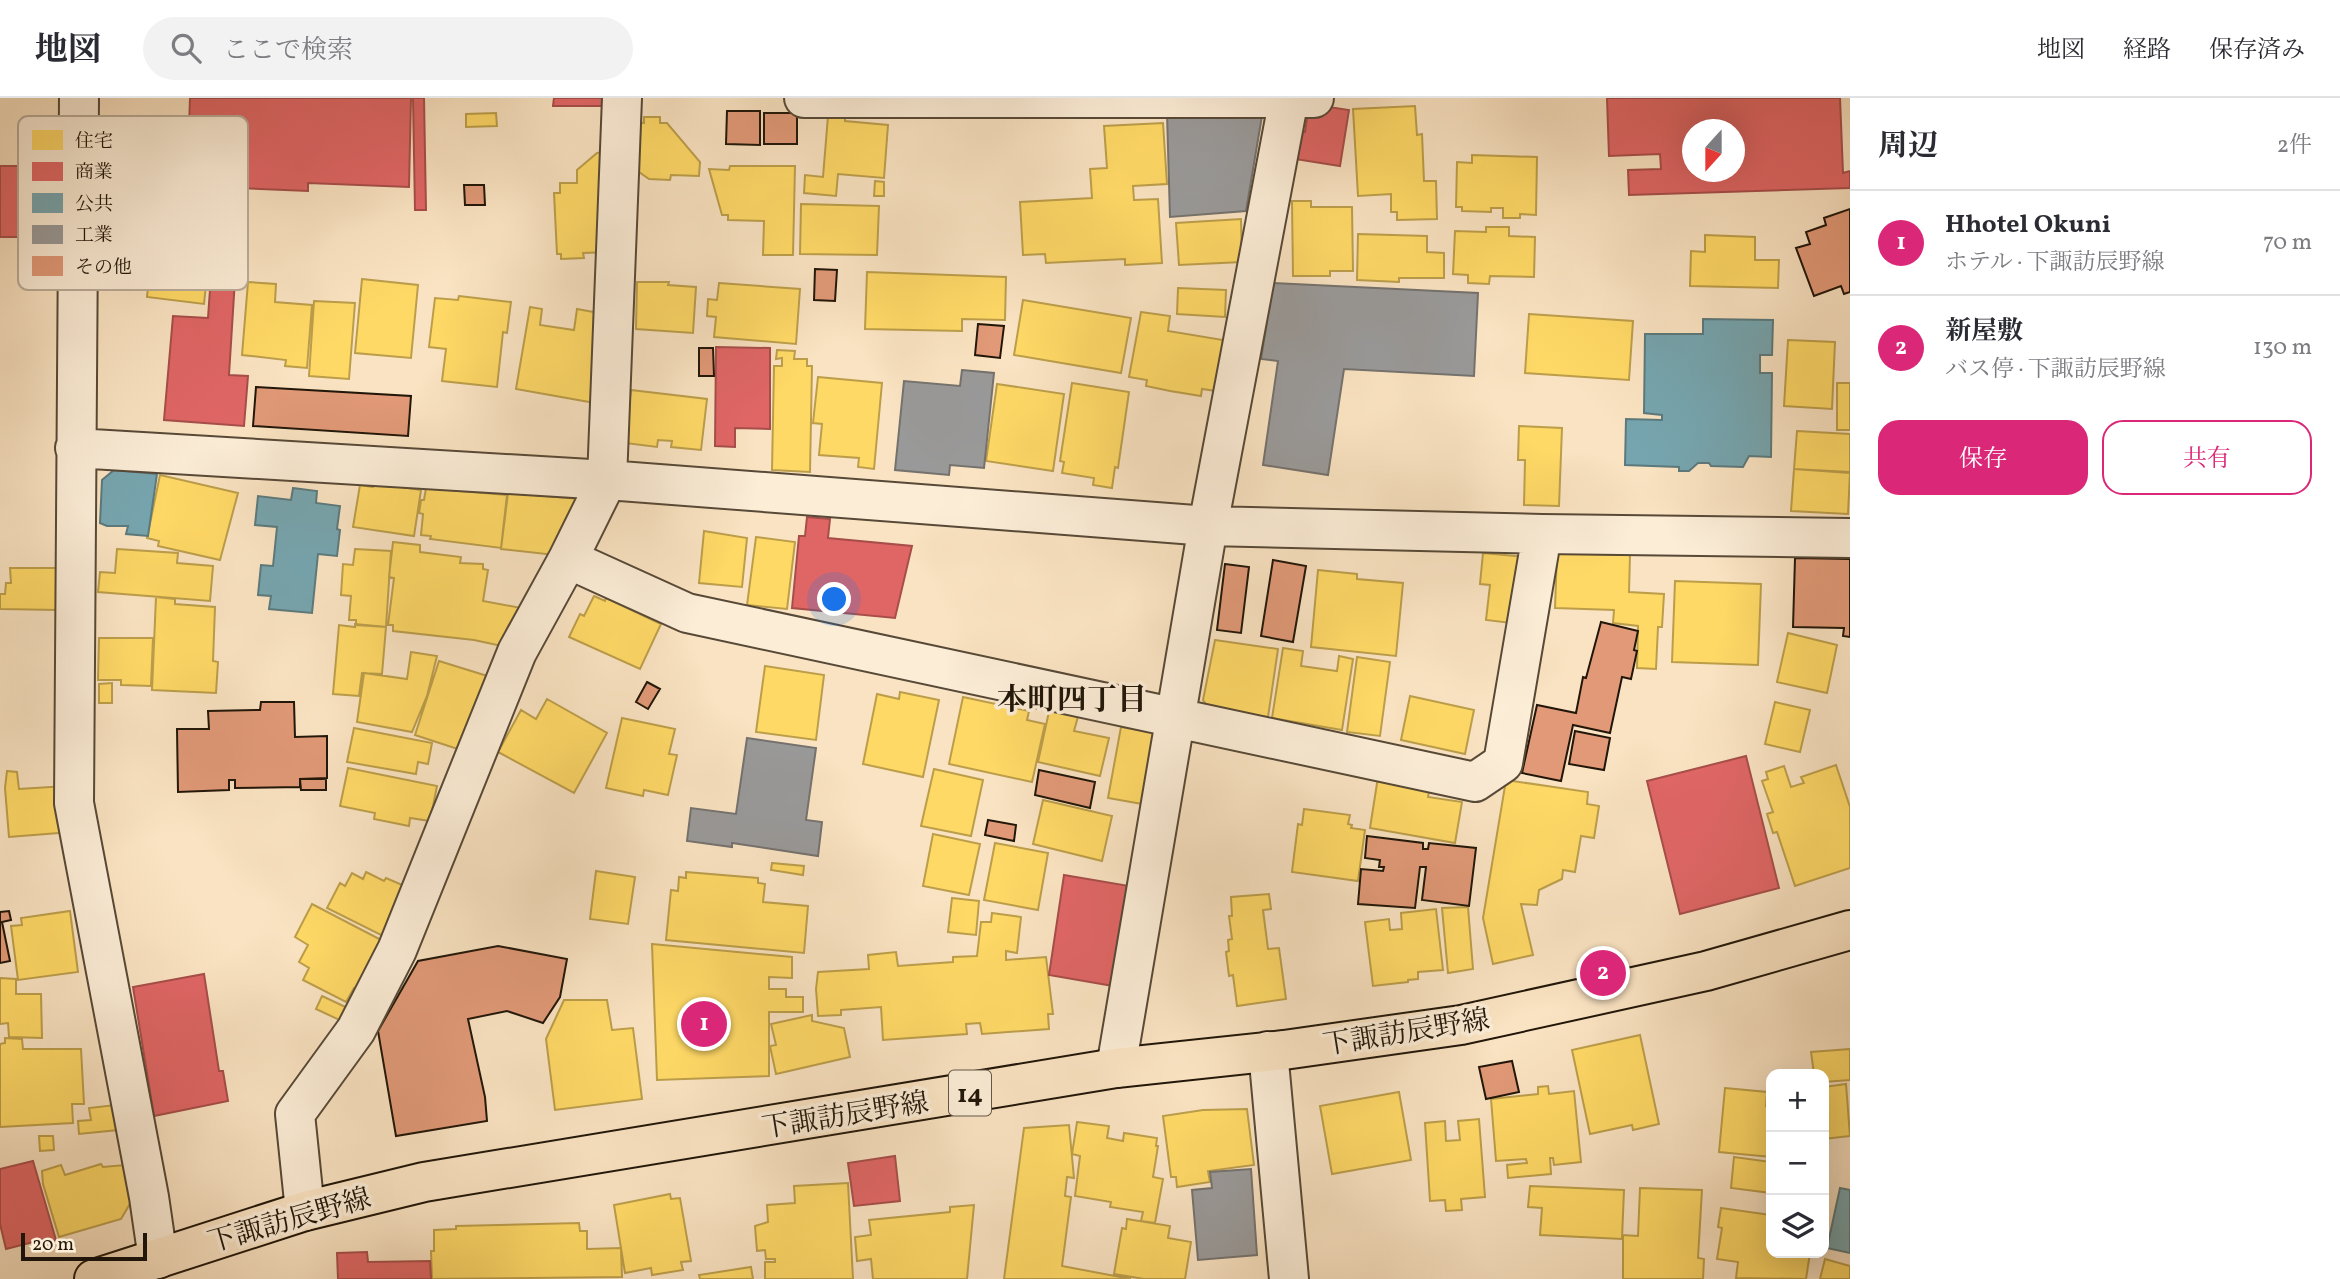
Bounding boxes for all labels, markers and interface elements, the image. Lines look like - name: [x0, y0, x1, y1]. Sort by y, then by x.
- search box: [143, 17, 633, 80]
- text: 地図: [35, 29, 101, 75]
- icon: search: [167, 29, 205, 67]
- text: ここで検索: [223, 33, 353, 69]
- text: 地図: [2037, 34, 2085, 68]
- text: 経路: [2123, 34, 2171, 68]
- text: 保存済み: [2209, 34, 2305, 68]
- legend: [18, 116, 248, 290]
- north arrow: [1682, 119, 1745, 182]
- text: 周辺: [1878, 126, 1938, 168]
- text: 住宅: [75, 129, 113, 155]
- text: 2件: [2277, 130, 2312, 162]
- text: 商業: [75, 160, 113, 186]
- text: 公共: [75, 192, 113, 218]
- text: Hhotel Okuni: [1945, 207, 2111, 243]
- text: 工業: [75, 223, 113, 249]
- text: 1: [1896, 227, 1906, 259]
- text: 70 m: [2263, 227, 2312, 259]
- text: ホテル · 下諏訪辰野線: [1945, 247, 2165, 279]
- text: その他: [75, 255, 132, 281]
- text: 新屋敷: [1945, 314, 2023, 350]
- text: 2: [1895, 332, 1907, 364]
- text: 130 m: [2253, 332, 2312, 364]
- text: バス停 · 下諏訪辰野線: [1945, 354, 2166, 386]
- button: 保存: [1878, 420, 2088, 495]
- button: 共有: [2102, 420, 2312, 495]
- your location: [817, 582, 851, 616]
- district label: 本町四丁目: [997, 680, 1147, 722]
- pin: 2: [1580, 947, 1626, 999]
- pin: 1: [681, 998, 727, 1050]
- street label: 下諏訪辰野線: [1320, 1001, 1492, 1066]
- map controls: [1766, 1069, 1829, 1258]
- button: +: [1766, 1069, 1829, 1132]
- road number: 14: [949, 1070, 991, 1116]
- street label: 下諏訪辰野線: [759, 1084, 931, 1149]
- button: −: [1766, 1132, 1829, 1195]
- street label: 下諏訪辰野線: [204, 1180, 376, 1263]
- button: layers: [1766, 1195, 1829, 1258]
- scale bar: [21, 1230, 147, 1262]
- text: 20 m: [32, 1232, 74, 1258]

